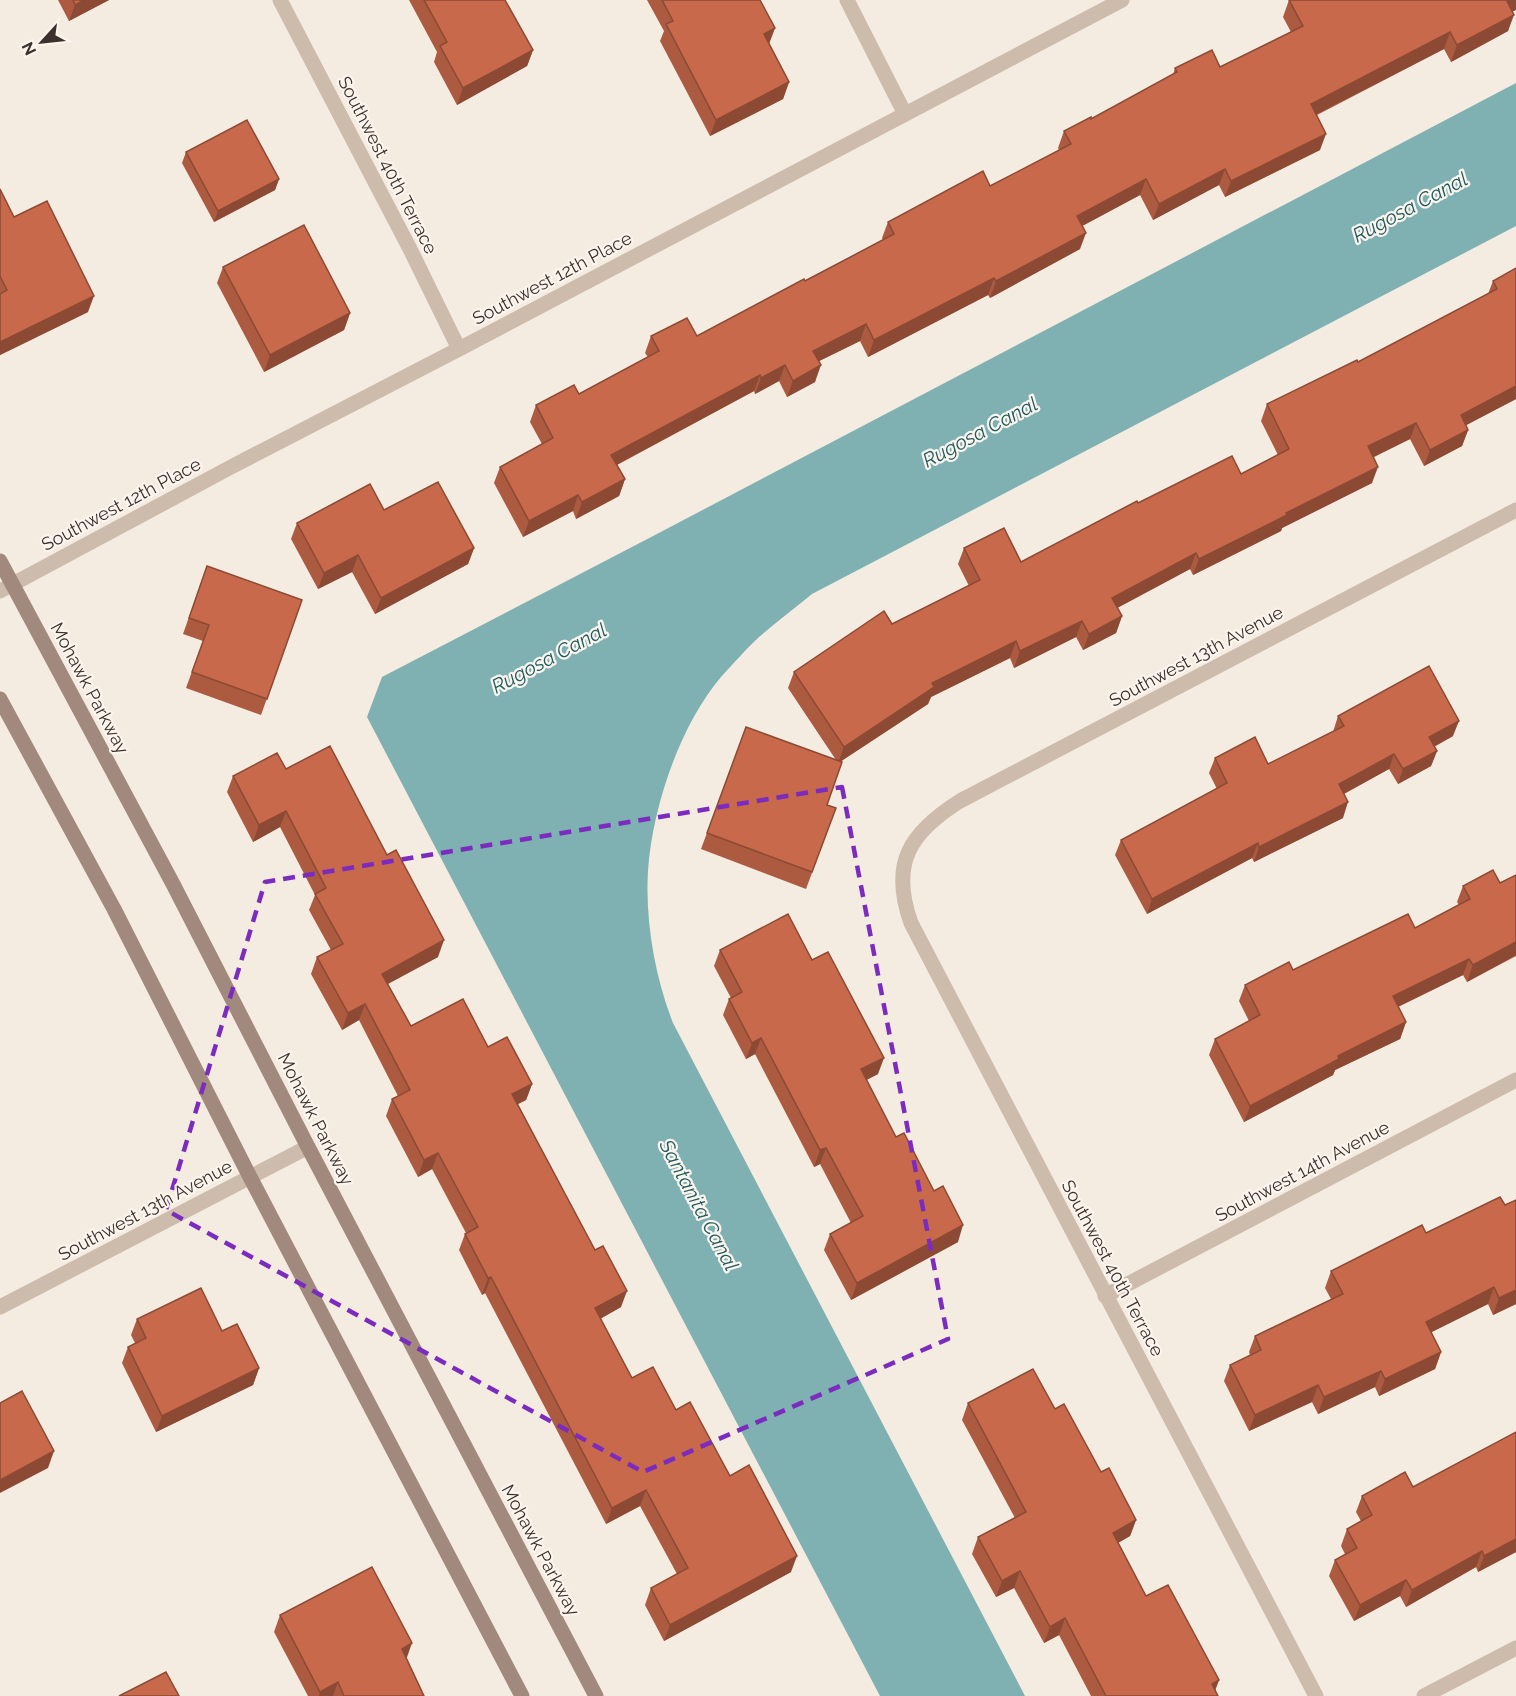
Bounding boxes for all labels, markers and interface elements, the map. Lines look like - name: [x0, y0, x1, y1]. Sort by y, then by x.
- north arrow: [12, 12, 72, 72]
- text: N: [18, 39, 40, 58]
- street label: Southwest 40th Terrace: [334, 73, 442, 258]
- water label: Rugosa Canal: [1348, 167, 1472, 247]
- street label: Southwest 12th Place: [469, 227, 636, 329]
- water label: Rugosa Canal: [918, 392, 1042, 472]
- street label: Southwest 12th Place: [38, 453, 205, 555]
- street label: Southwest 13th Avenue: [1105, 601, 1287, 711]
- water label: Rugosa Canal: [487, 618, 611, 698]
- street label: Mohawk Parkway: [47, 619, 134, 757]
- street label: Mohawk Parkway: [274, 1049, 359, 1189]
- street label: Southwest 14th Avenue: [1211, 1116, 1393, 1226]
- water label: Santanita Canal: [654, 1134, 744, 1275]
- street label: Southwest 13th Avenue: [54, 1155, 236, 1265]
- street label: Southwest 40th Terrace: [1058, 1176, 1169, 1360]
- street label: Mohawk Parkway: [498, 1481, 585, 1619]

